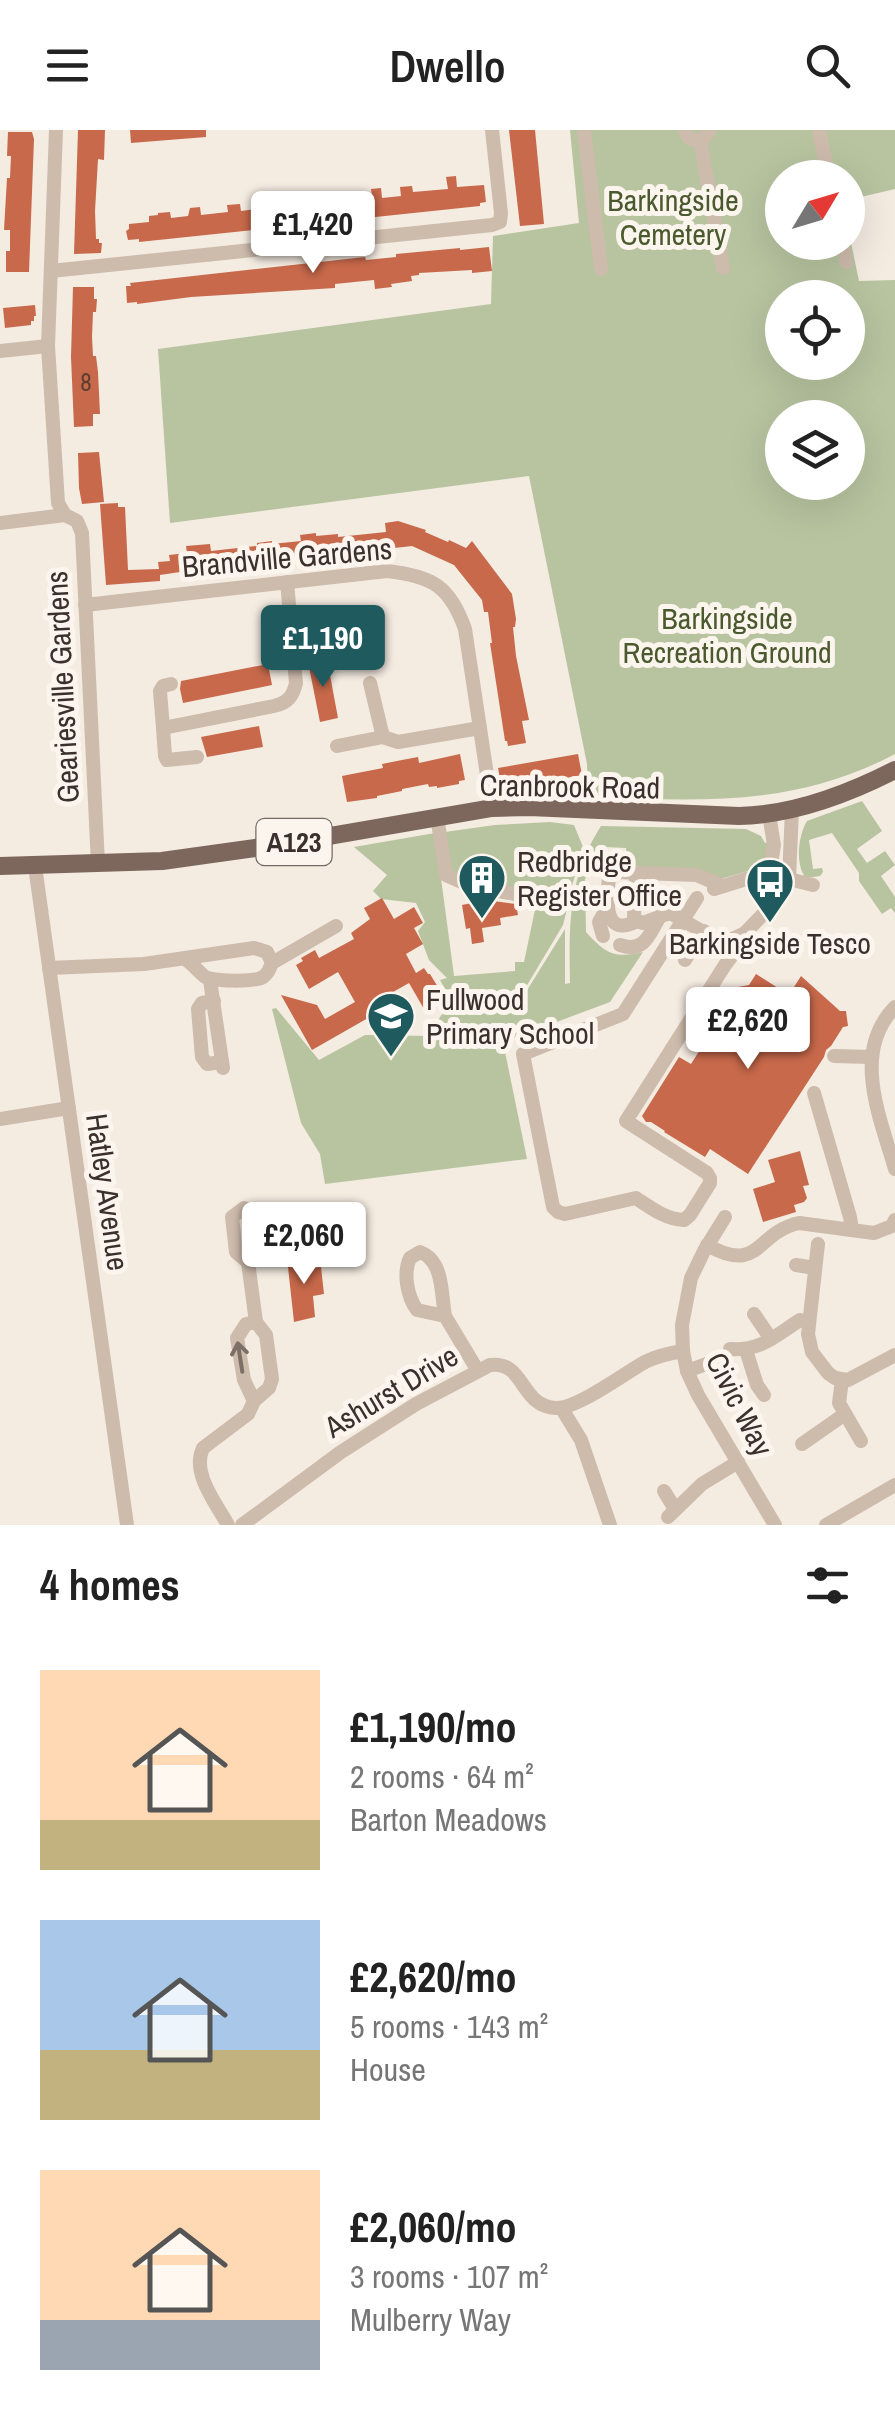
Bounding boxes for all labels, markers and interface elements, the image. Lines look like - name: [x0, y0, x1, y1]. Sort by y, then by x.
- text: Dwello: [389, 35, 506, 96]
- icon: menu: [40, 38, 95, 93]
- icon: search: [800, 38, 855, 93]
- north arrow: [765, 160, 865, 260]
- map controls: [765, 160, 865, 500]
- park label: Barkingside Cemetery: [607, 180, 739, 254]
- pin: £1,420: [232, 191, 394, 276]
- text: £1,420: [273, 202, 353, 245]
- button: locate: [765, 280, 865, 380]
- house number: 8: [80, 365, 92, 399]
- button: layers: [765, 400, 865, 500]
- street label: Brandville Gardens: [180, 528, 394, 586]
- street label: Geariesville Gardens: [36, 570, 88, 804]
- park label: Barkingside Recreation Ground: [622, 598, 832, 672]
- pin: £1,190: [242, 605, 404, 690]
- text: £1,190: [283, 616, 363, 659]
- street label: Cranbrook Road: [479, 764, 661, 808]
- road number: A123: [256, 819, 332, 865]
- place label: Redbridge Register Office: [517, 841, 682, 915]
- building icon: Redbridge Register Office: [456, 852, 508, 920]
- bus stop icon: Barkingside Tesco: [744, 856, 796, 924]
- place label: Barkingside Tesco: [669, 923, 871, 963]
- place label: Fullwood Primary School: [426, 979, 594, 1053]
- pin: £2,620: [667, 987, 829, 1072]
- school or university icon: Fullwood Primary School: [365, 990, 417, 1058]
- text: £2,620: [708, 998, 788, 1041]
- street label: Hatley Avenue: [77, 1111, 139, 1273]
- pin: £2,060: [223, 1202, 385, 1287]
- text: £2,060: [264, 1213, 344, 1256]
- street label: Ashurst Drive: [316, 1335, 465, 1447]
- one-way arrow: [231, 1341, 249, 1374]
- street label: Civic Way: [697, 1345, 783, 1463]
- text: 4 homes: [40, 1557, 180, 1613]
- icon: filters: [800, 1558, 855, 1613]
- text: £1,190/mo: [350, 1699, 517, 1755]
- icon: home: [120, 1710, 240, 1830]
- text: 2 rooms · 64 m²: [350, 1755, 534, 1798]
- text: Barton Meadows: [350, 1798, 547, 1841]
- text: £2,620/mo: [350, 1949, 517, 2005]
- icon: home: [120, 1960, 240, 2080]
- text: 5 rooms · 143 m²: [350, 2005, 548, 2048]
- text: House: [350, 2048, 426, 2091]
- text: £2,060/mo: [350, 2199, 517, 2255]
- icon: home: [120, 2210, 240, 2330]
- text: 3 rooms · 107 m²: [350, 2255, 548, 2298]
- text: Mulberry Way: [350, 2298, 511, 2341]

